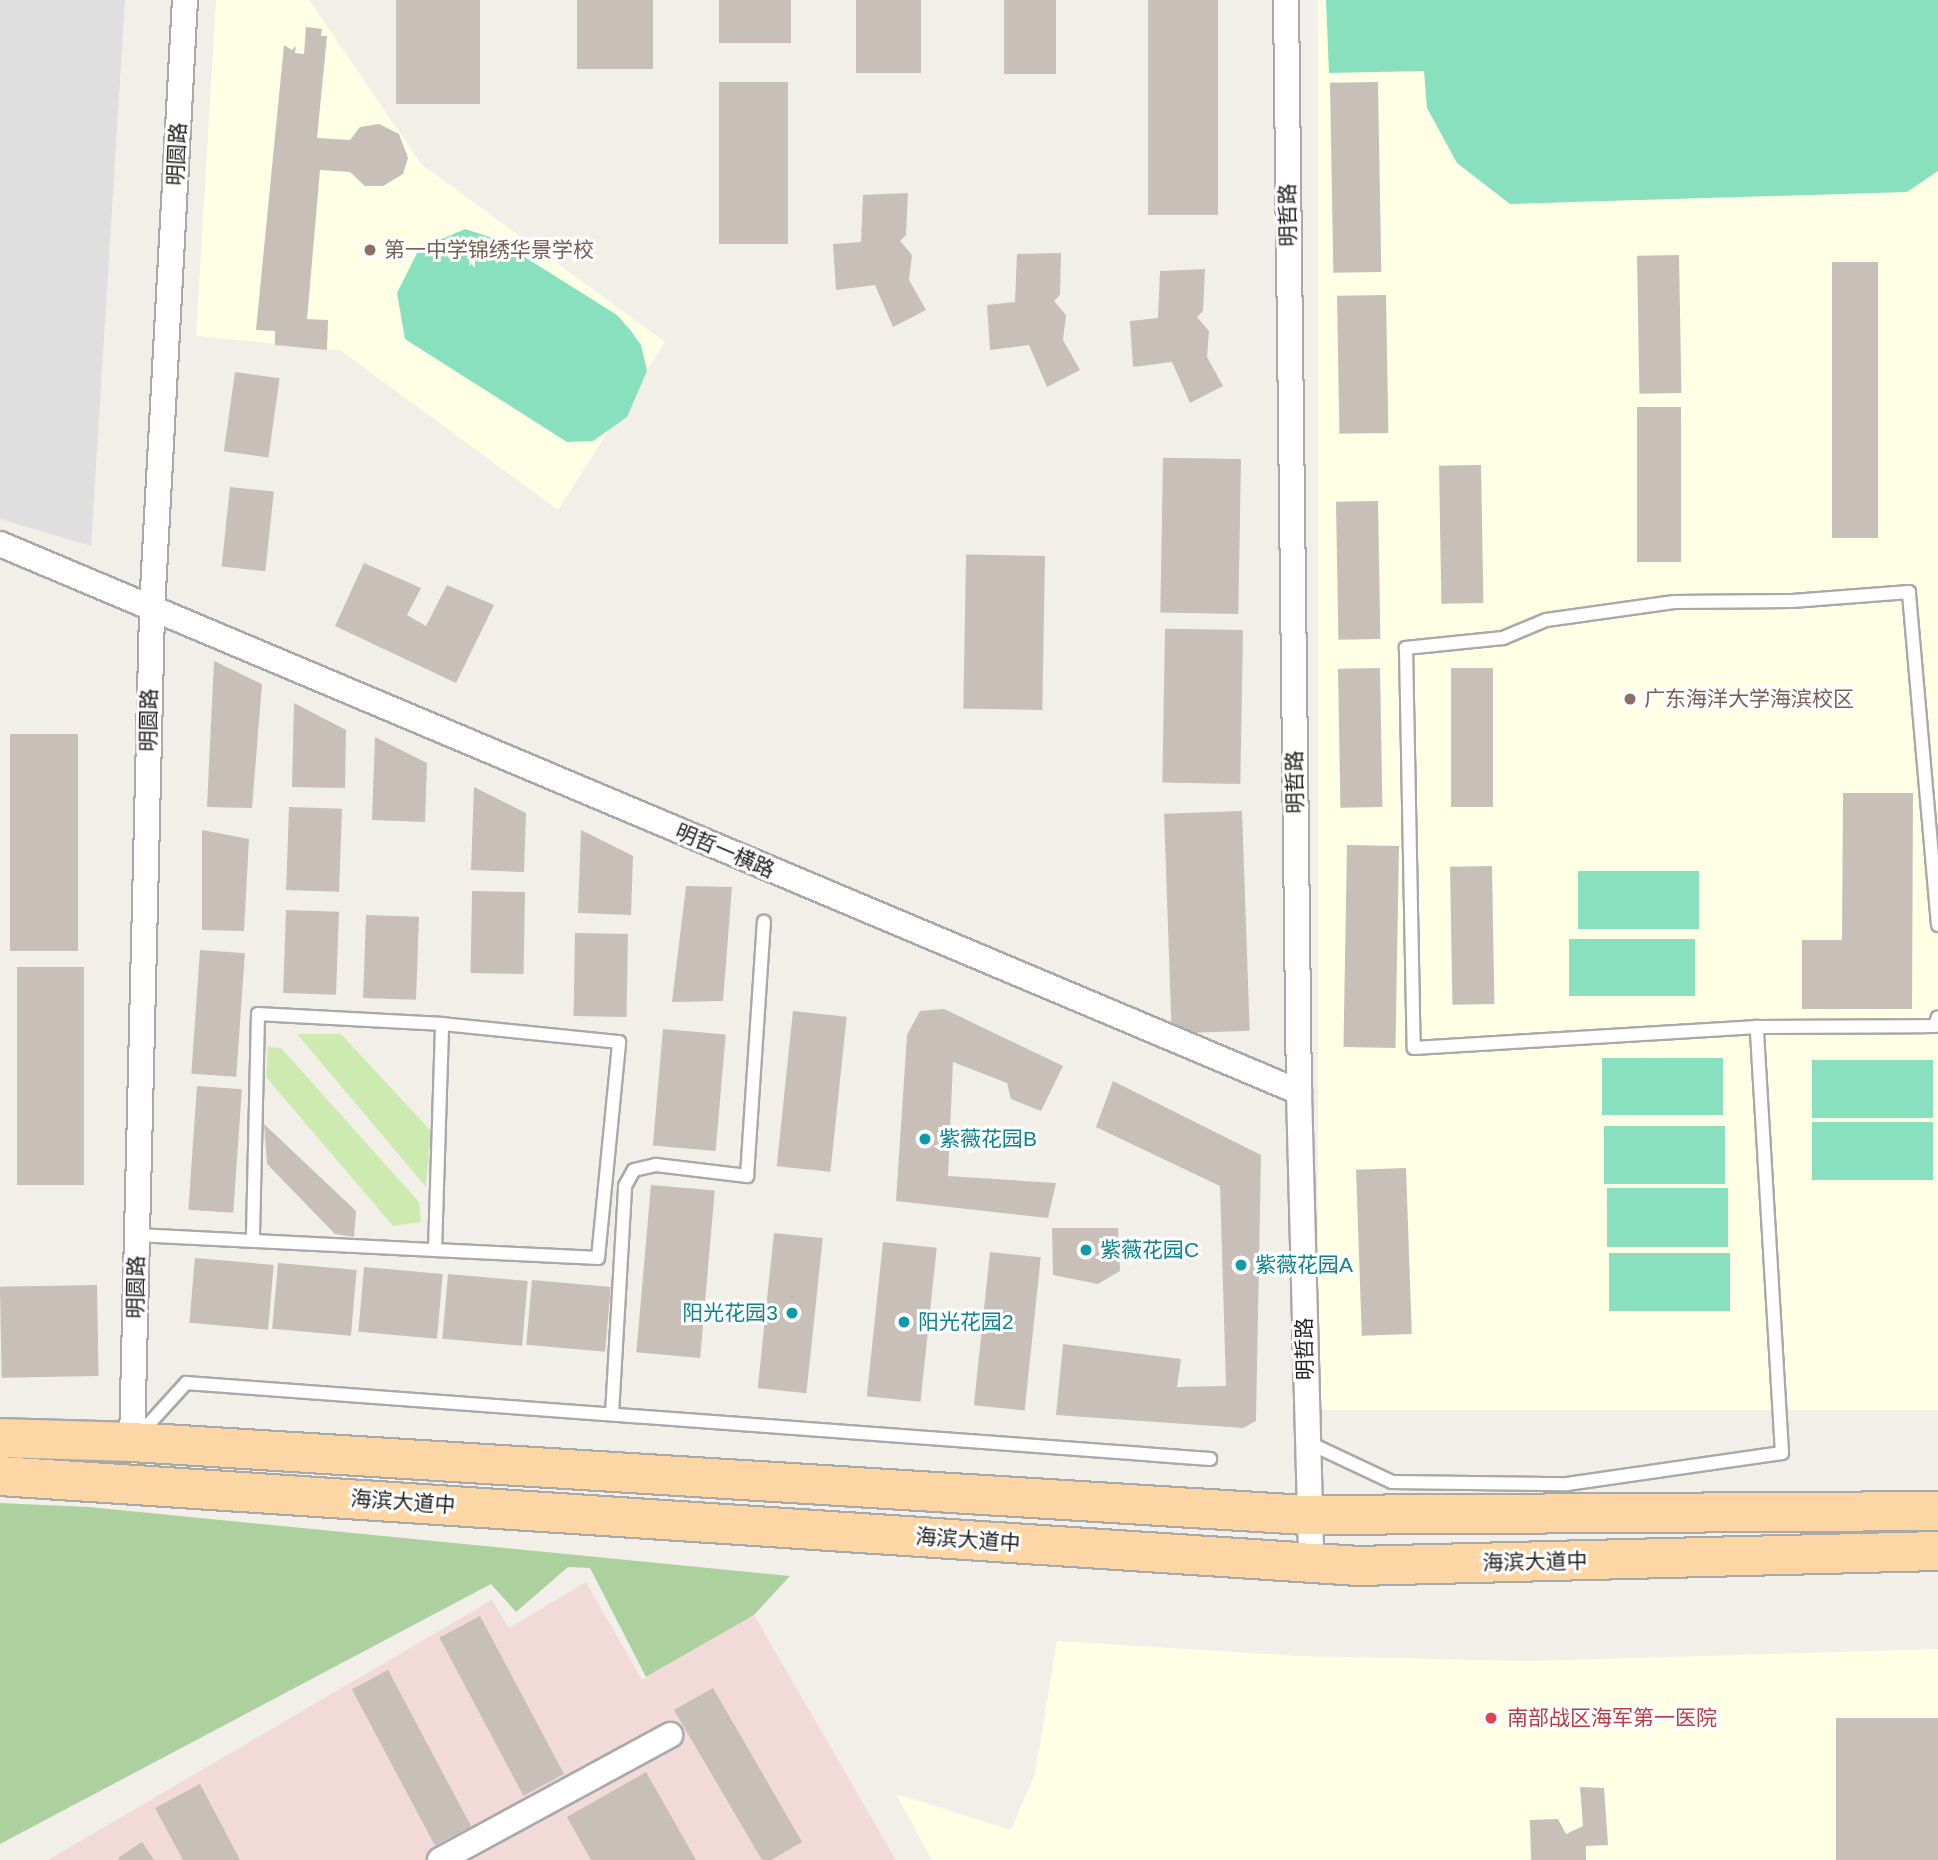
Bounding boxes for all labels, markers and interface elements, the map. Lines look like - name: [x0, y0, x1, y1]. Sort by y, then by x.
- street label: 明圆路: [163, 122, 191, 186]
- street label: 明哲路: [1275, 183, 1301, 247]
- place label: 第一中学锦绣华景学校: [384, 237, 594, 263]
- marker: 第一中学锦绣华景学校: [362, 242, 378, 258]
- place label: 广东海洋大学海滨校区: [1644, 686, 1854, 712]
- street label: 明圆路: [136, 688, 162, 752]
- marker: 广东海洋大学海滨校区: [1622, 691, 1638, 707]
- street label: 明哲路: [1282, 750, 1308, 814]
- street label: 明哲一横路: [672, 819, 778, 883]
- place label: 紫薇花园B: [939, 1126, 1037, 1152]
- marker: 紫薇花园B: [917, 1131, 933, 1147]
- place label: 紫薇花园C: [1100, 1237, 1199, 1263]
- marker: 紫薇花园C: [1078, 1242, 1094, 1258]
- place label: 紫薇花园A: [1255, 1252, 1353, 1278]
- street label: 明圆路: [123, 1255, 149, 1319]
- marker: 紫薇花园A: [1233, 1257, 1249, 1273]
- place label: 阳光花园3: [682, 1300, 778, 1326]
- marker: 阳光花园3: [784, 1305, 800, 1321]
- place label: 阳光花园2: [918, 1309, 1014, 1335]
- marker: 阳光花园2: [896, 1314, 912, 1330]
- street label: 明哲路: [1292, 1317, 1318, 1381]
- street label: 海滨大道中: [350, 1486, 456, 1518]
- street label: 海滨大道中: [915, 1524, 1021, 1556]
- street label: 海滨大道中: [1482, 1548, 1588, 1576]
- place label: 南部战区海军第一医院: [1507, 1705, 1717, 1731]
- marker: 南部战区海军第一医院: [1481, 1708, 1501, 1728]

